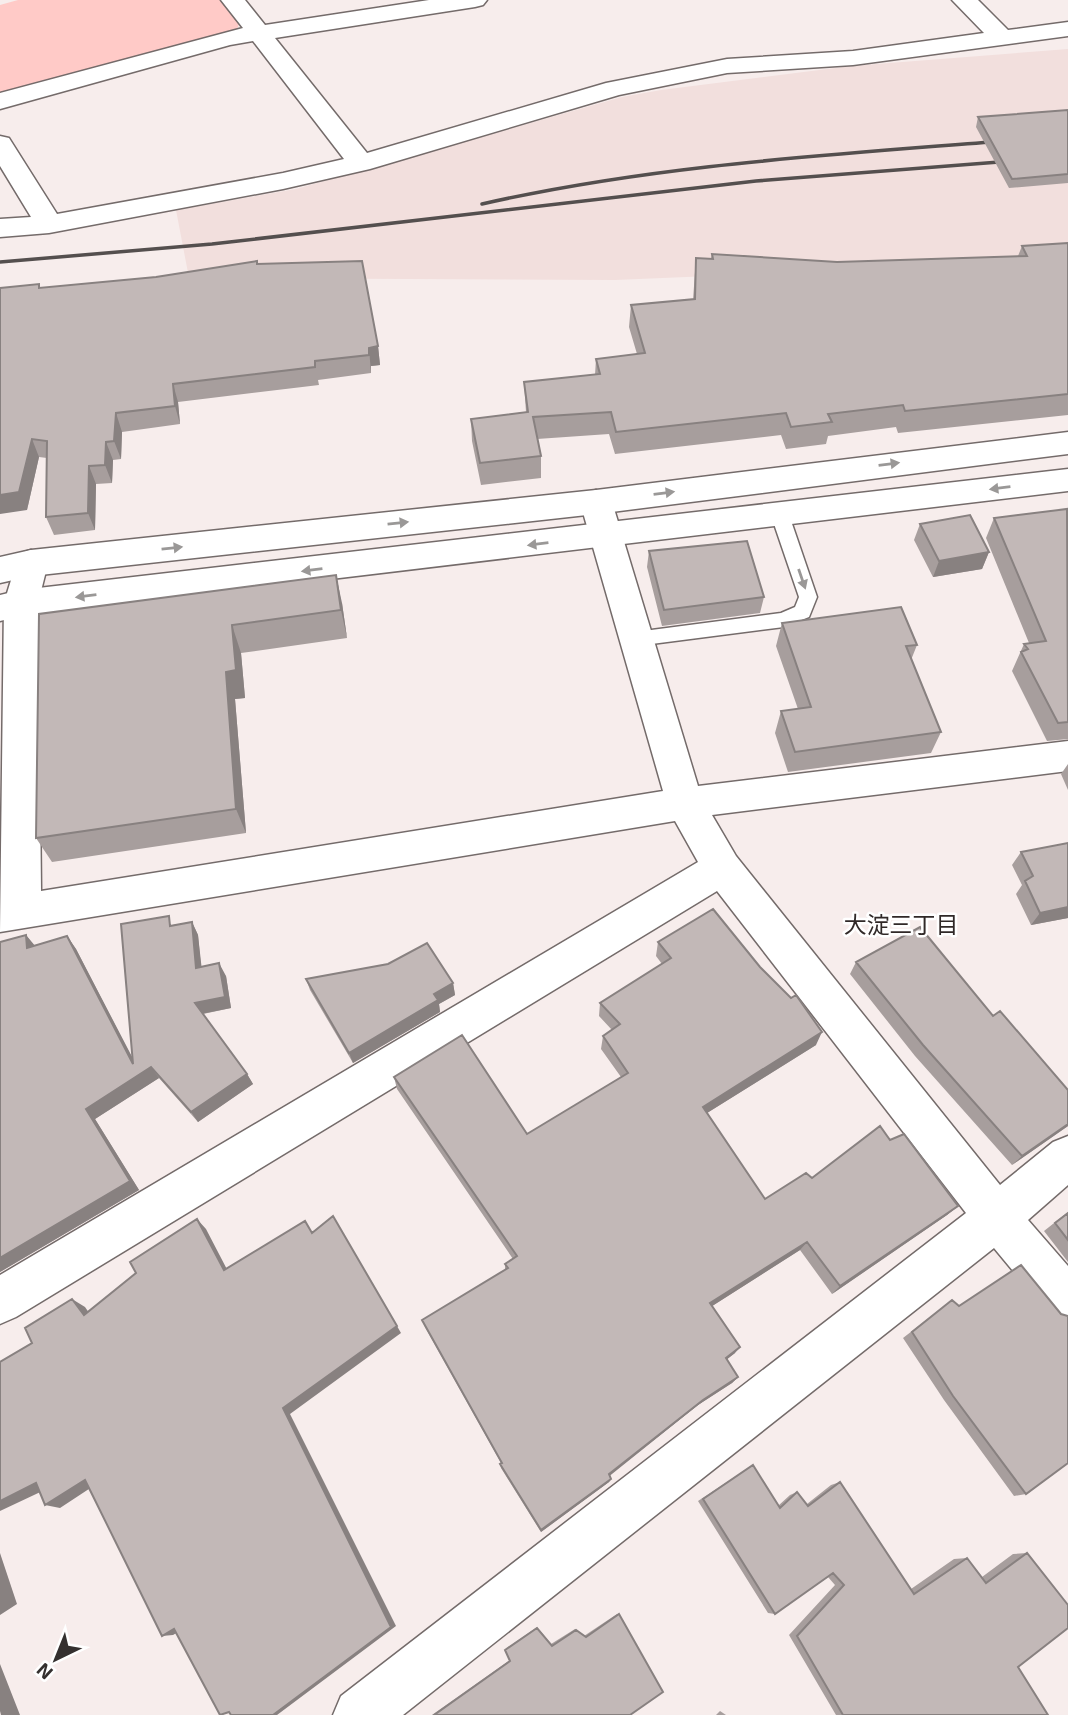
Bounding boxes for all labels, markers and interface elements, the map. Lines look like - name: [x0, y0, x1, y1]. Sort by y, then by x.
- one-way arrow: [879, 459, 901, 470]
- one-way arrow: [989, 483, 1011, 494]
- one-way arrow: [653, 488, 675, 499]
- one-way arrow: [388, 518, 410, 529]
- one-way arrow: [527, 538, 549, 549]
- one-way arrow: [162, 542, 184, 553]
- one-way arrow: [301, 564, 323, 575]
- one-way arrow: [797, 569, 808, 590]
- one-way arrow: [75, 590, 97, 601]
- district label: 大淀三丁目: [844, 910, 959, 938]
- north arrow: [21, 1624, 91, 1694]
- text: N: [31, 1659, 57, 1685]

